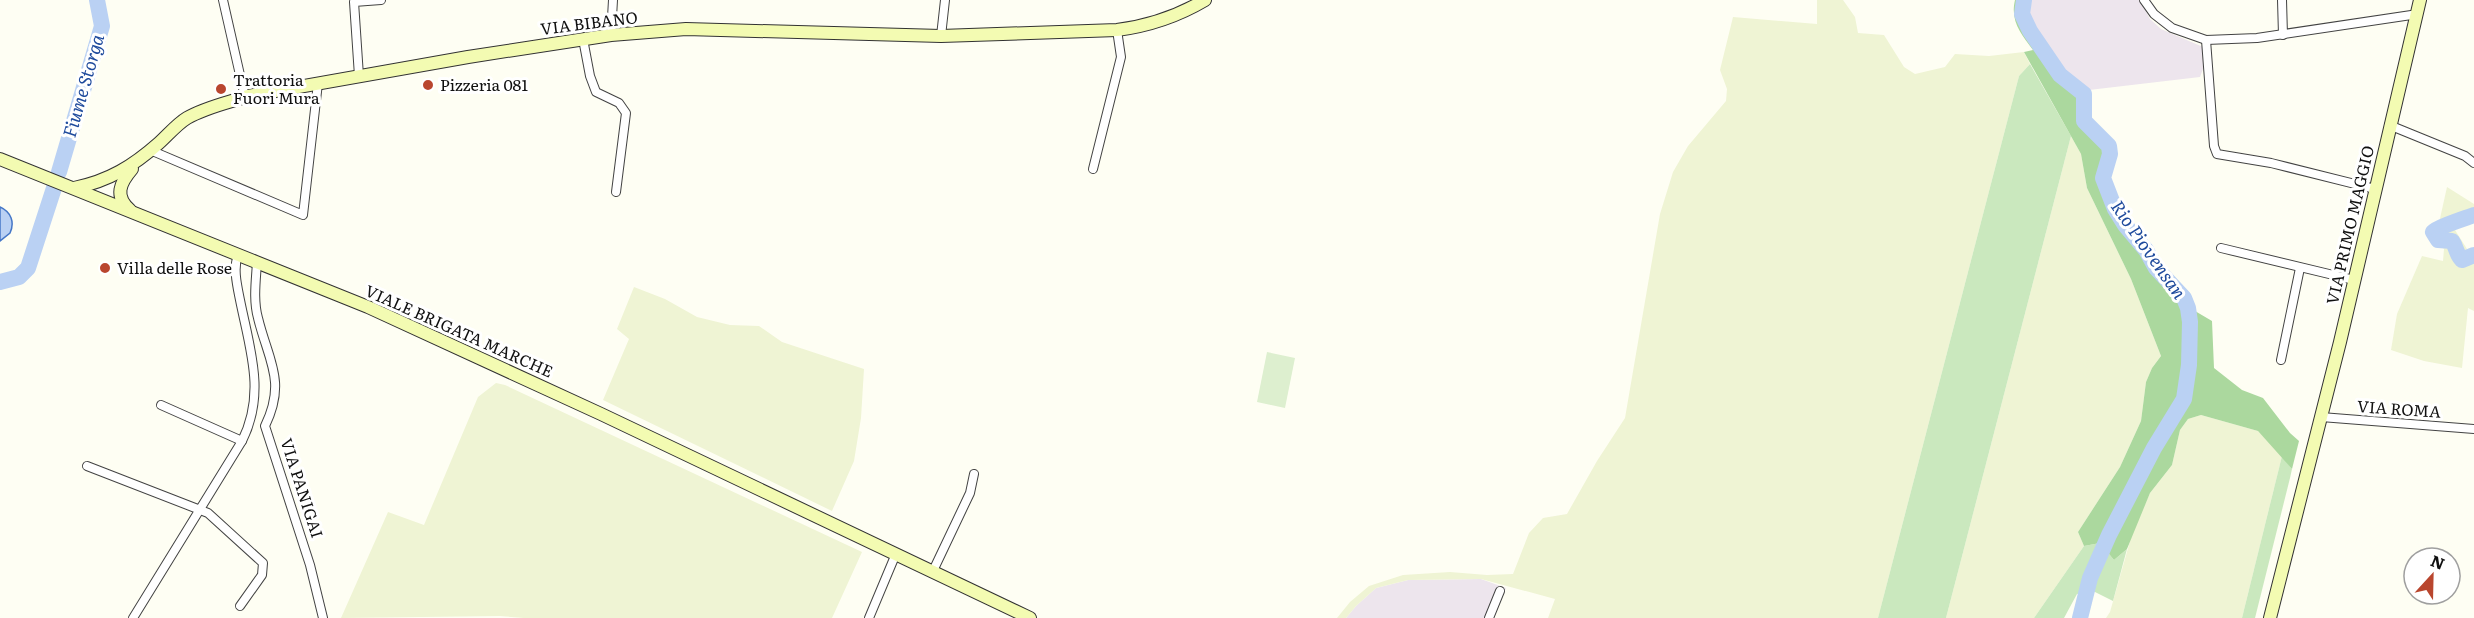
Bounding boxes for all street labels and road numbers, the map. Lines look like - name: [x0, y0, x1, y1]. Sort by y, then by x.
- street label: VIA BIBANO: [539, 4, 639, 40]
- street label: VIA PRIMO MAGGIO: [2319, 143, 2379, 307]
- street label: VIALE BRIGATA MARCHE: [362, 278, 557, 382]
- street label: VIA ROMA: [2356, 393, 2442, 423]
- street label: VIA PANIGAI: [275, 435, 330, 541]

